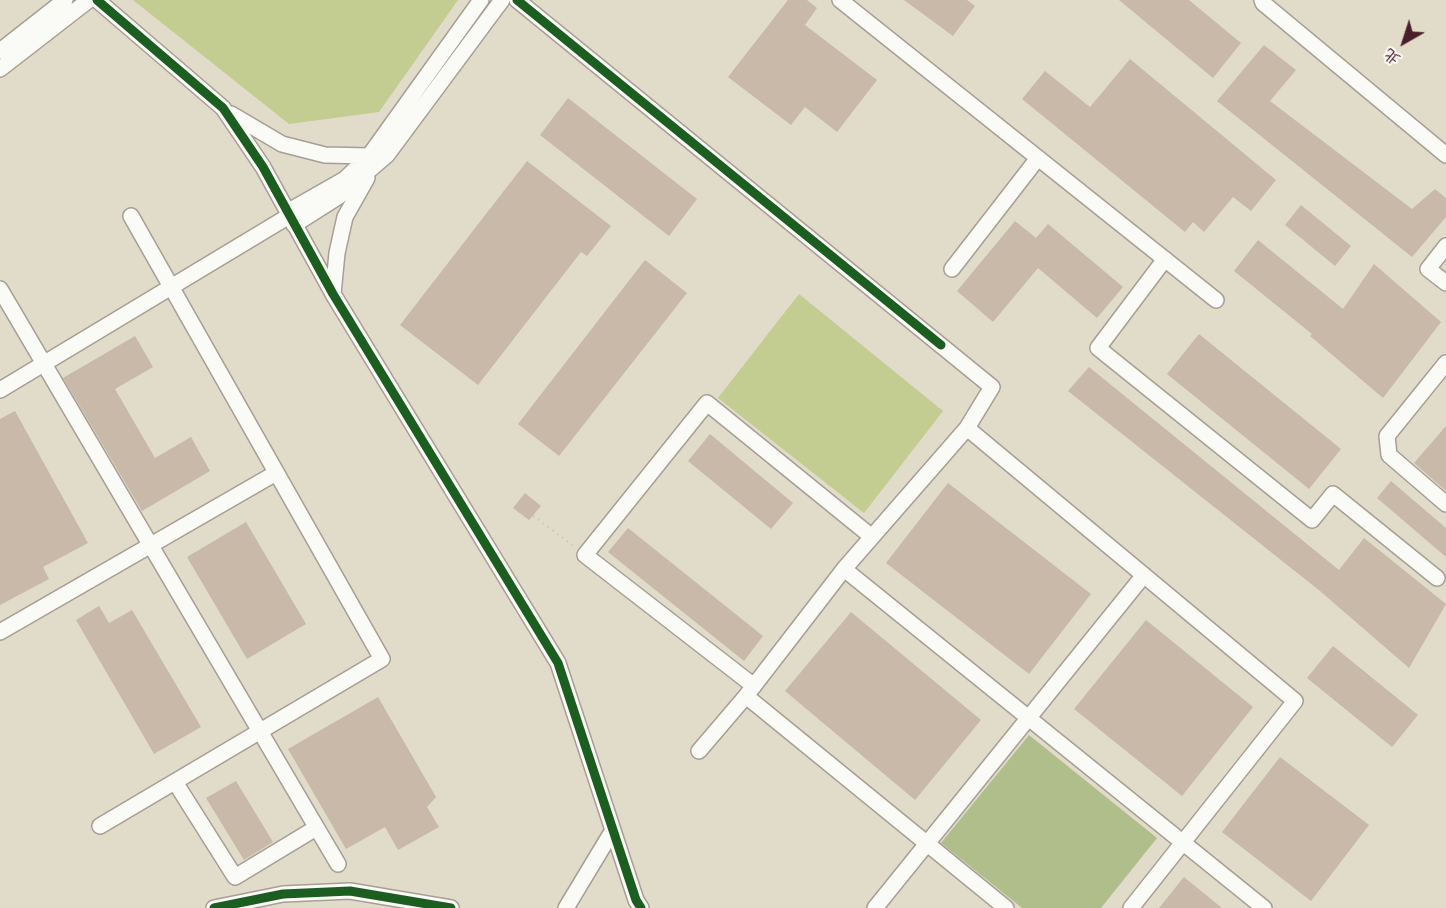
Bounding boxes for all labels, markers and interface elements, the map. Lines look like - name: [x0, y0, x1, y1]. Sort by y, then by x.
- north arrow: [1374, 12, 1434, 72]
- text: 北: [1378, 42, 1406, 71]

